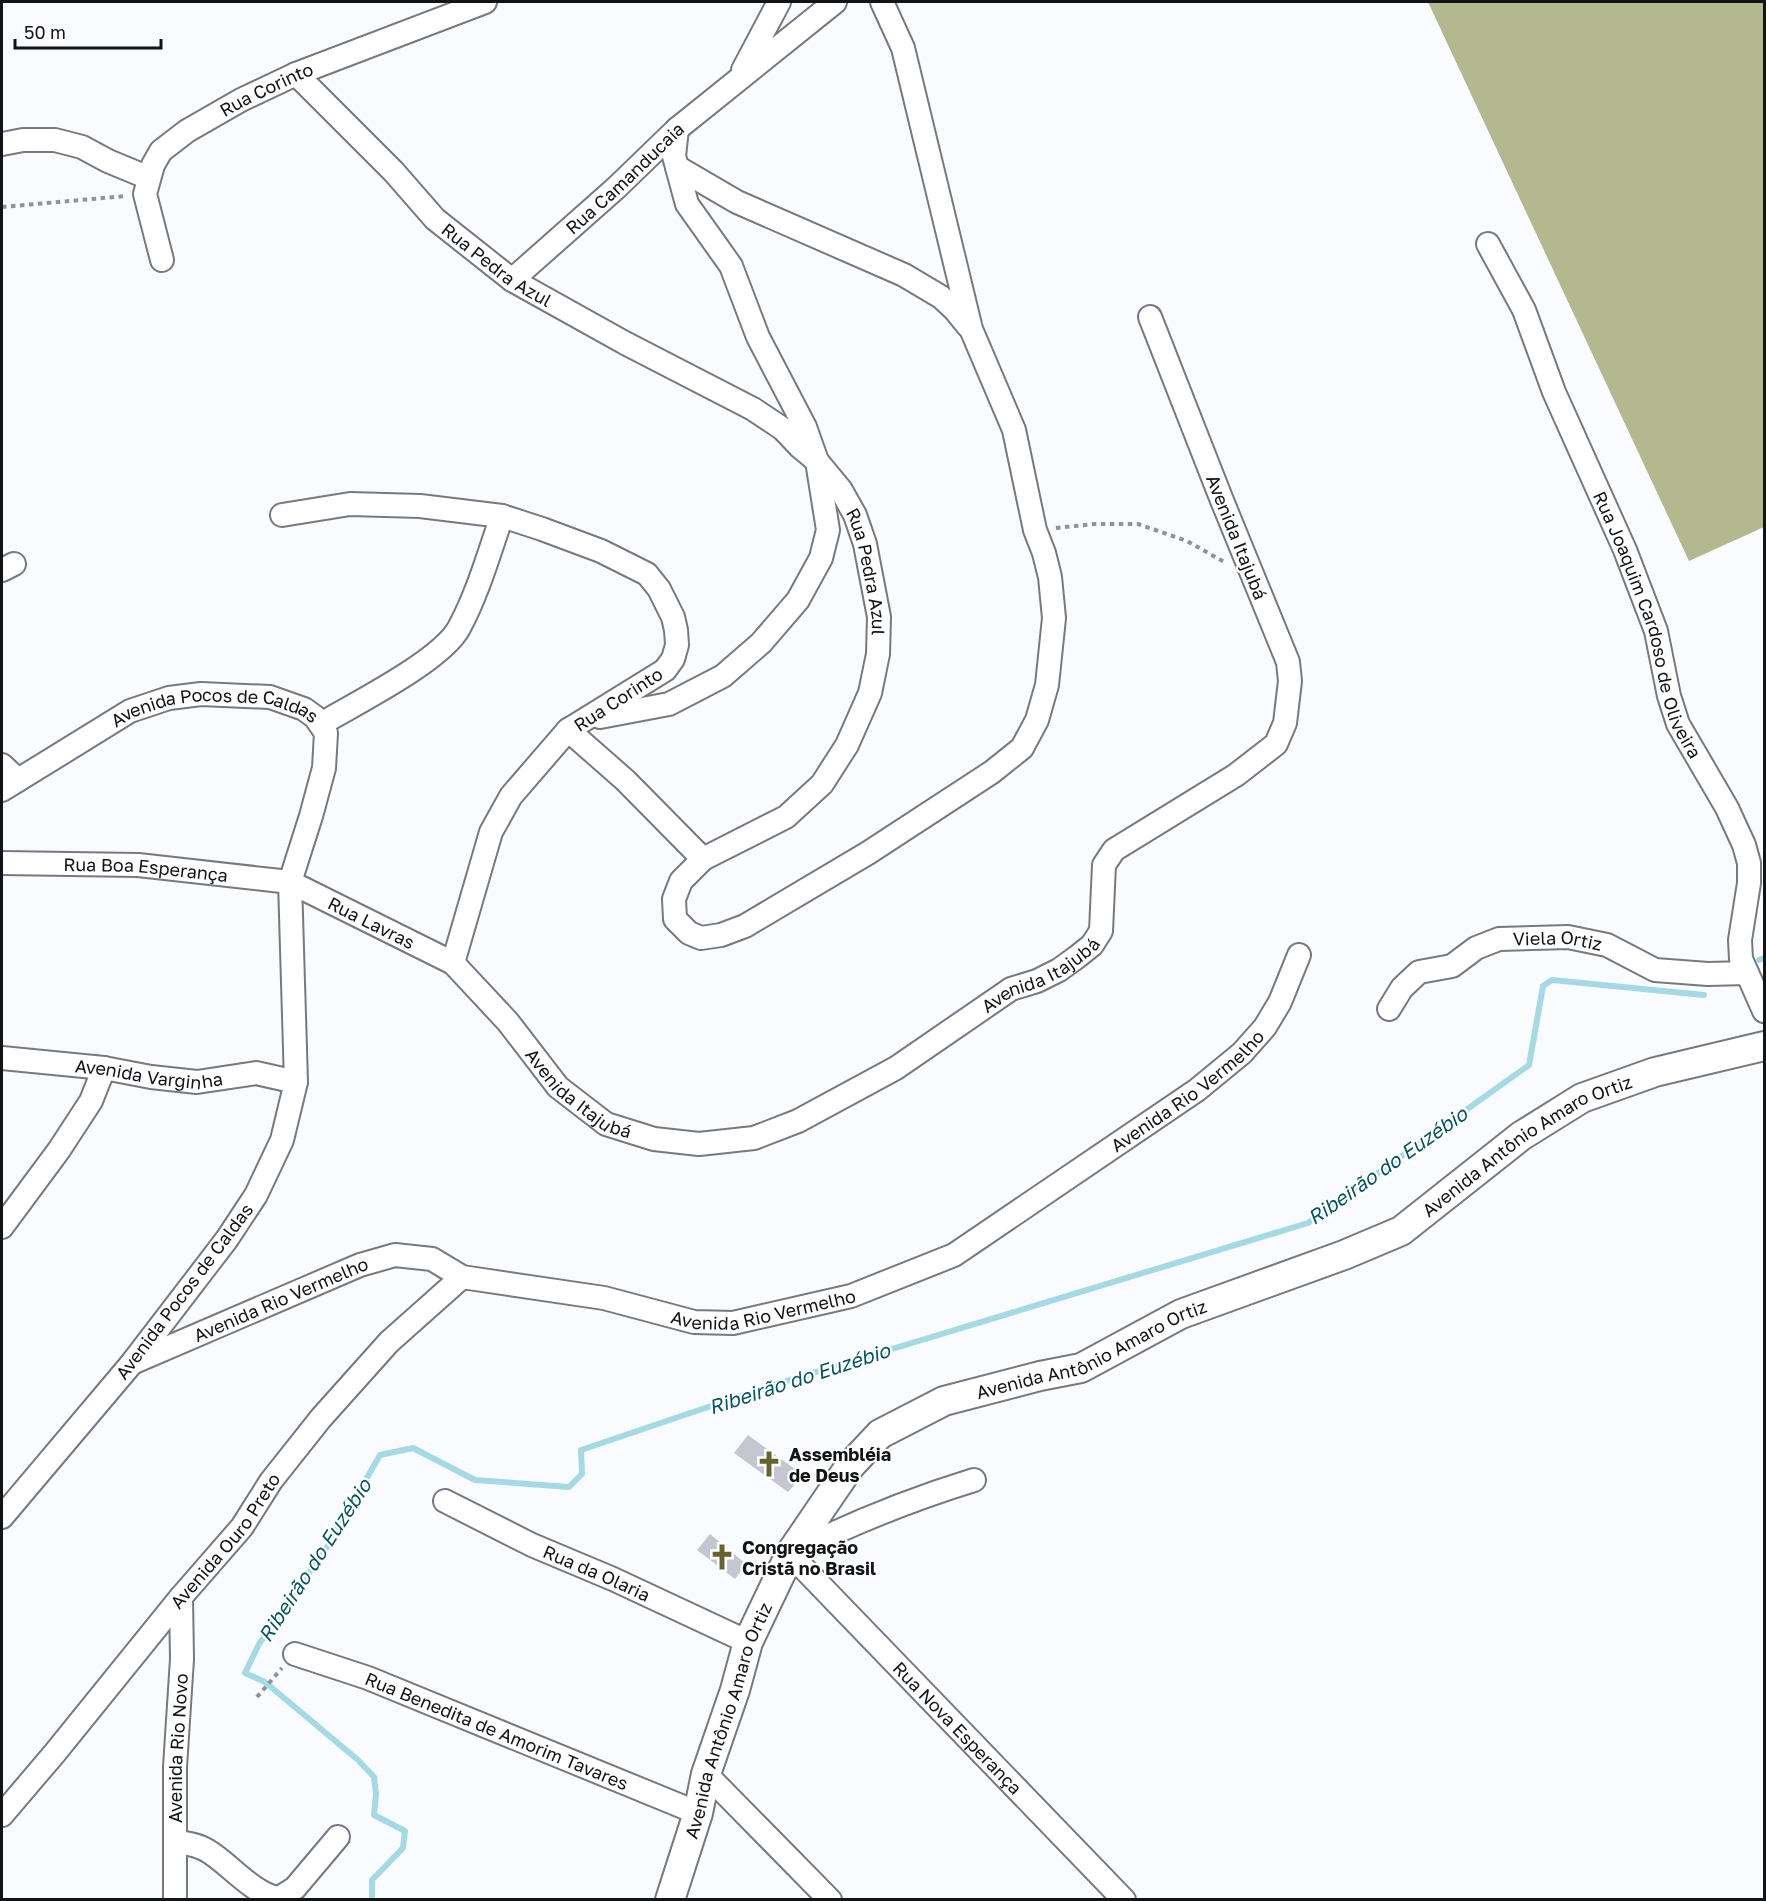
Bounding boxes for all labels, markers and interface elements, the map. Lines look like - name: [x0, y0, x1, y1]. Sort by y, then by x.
- scale bar: [15, 12, 160, 50]
- text: 50 m: [24, 21, 66, 43]
- street label: Rua Corinto: [216, 58, 316, 121]
- street label: Rua Camanducaia: [561, 117, 688, 239]
- street label: Rua Pedra Azul: [438, 218, 556, 311]
- street label: Avenida Itajubá: [1202, 471, 1272, 603]
- street label: Rua Joaquim Cardoso de Oliveira: [1589, 488, 1706, 762]
- street label: Rua Pedra Azul: [842, 504, 890, 636]
- street label: Rua Corinto: [570, 662, 666, 736]
- text: Avenida Pocos de Caldas: [107, 683, 323, 731]
- street label: Avenida Pocos de Caldas: [107, 715, 321, 737]
- street label: Rua Boa Esperança: [63, 853, 229, 886]
- street label: Rua Lavras: [324, 892, 419, 953]
- street label: Viela Ortiz: [1513, 926, 1604, 955]
- street label: Avenida Itajubá: [977, 934, 1104, 1017]
- street label: Avenida Rio Vermelho: [1106, 1025, 1268, 1156]
- street label: Avenida Itajubá: [521, 1044, 634, 1142]
- street label: Avenida Varginha: [74, 1054, 224, 1093]
- street label: Avenida Antônio Amaro Ortiz: [1418, 1070, 1635, 1221]
- water label: Ribeirão do Euzébio: [1303, 1100, 1472, 1229]
- street label: Avenida Pocos de Caldas: [111, 1199, 257, 1383]
- street label: Avenida Rio Vermelho: [190, 1252, 370, 1346]
- street label: Avenida Rio Vermelho: [669, 1284, 858, 1335]
- street label: Avenida Antônio Amaro Ortiz: [974, 1295, 1210, 1403]
- water label: Ribeirão do Euzébio: [705, 1337, 894, 1419]
- place label: Assembléia de Deus: [789, 1443, 891, 1486]
- church icon: Assembléia de Deus: [754, 1449, 784, 1479]
- street label: Avenida Ouro Preto: [165, 1468, 284, 1613]
- water label: Ribeirão do Euzébio: [252, 1473, 376, 1646]
- place label: Congregação Cristã no Brasil: [742, 1536, 876, 1579]
- street label: Rua da Olaria: [540, 1540, 654, 1606]
- church icon: Congregação Cristã no Brasil: [707, 1542, 737, 1572]
- street label: Avenida Antônio Amaro Ortiz: [680, 1599, 776, 1841]
- street label: Rua Nova Esperança: [889, 1657, 1027, 1799]
- street label: Rua Benedita de Amorim Tavares: [362, 1667, 632, 1794]
- street label: Avenida Rio Novo: [164, 1673, 192, 1823]

